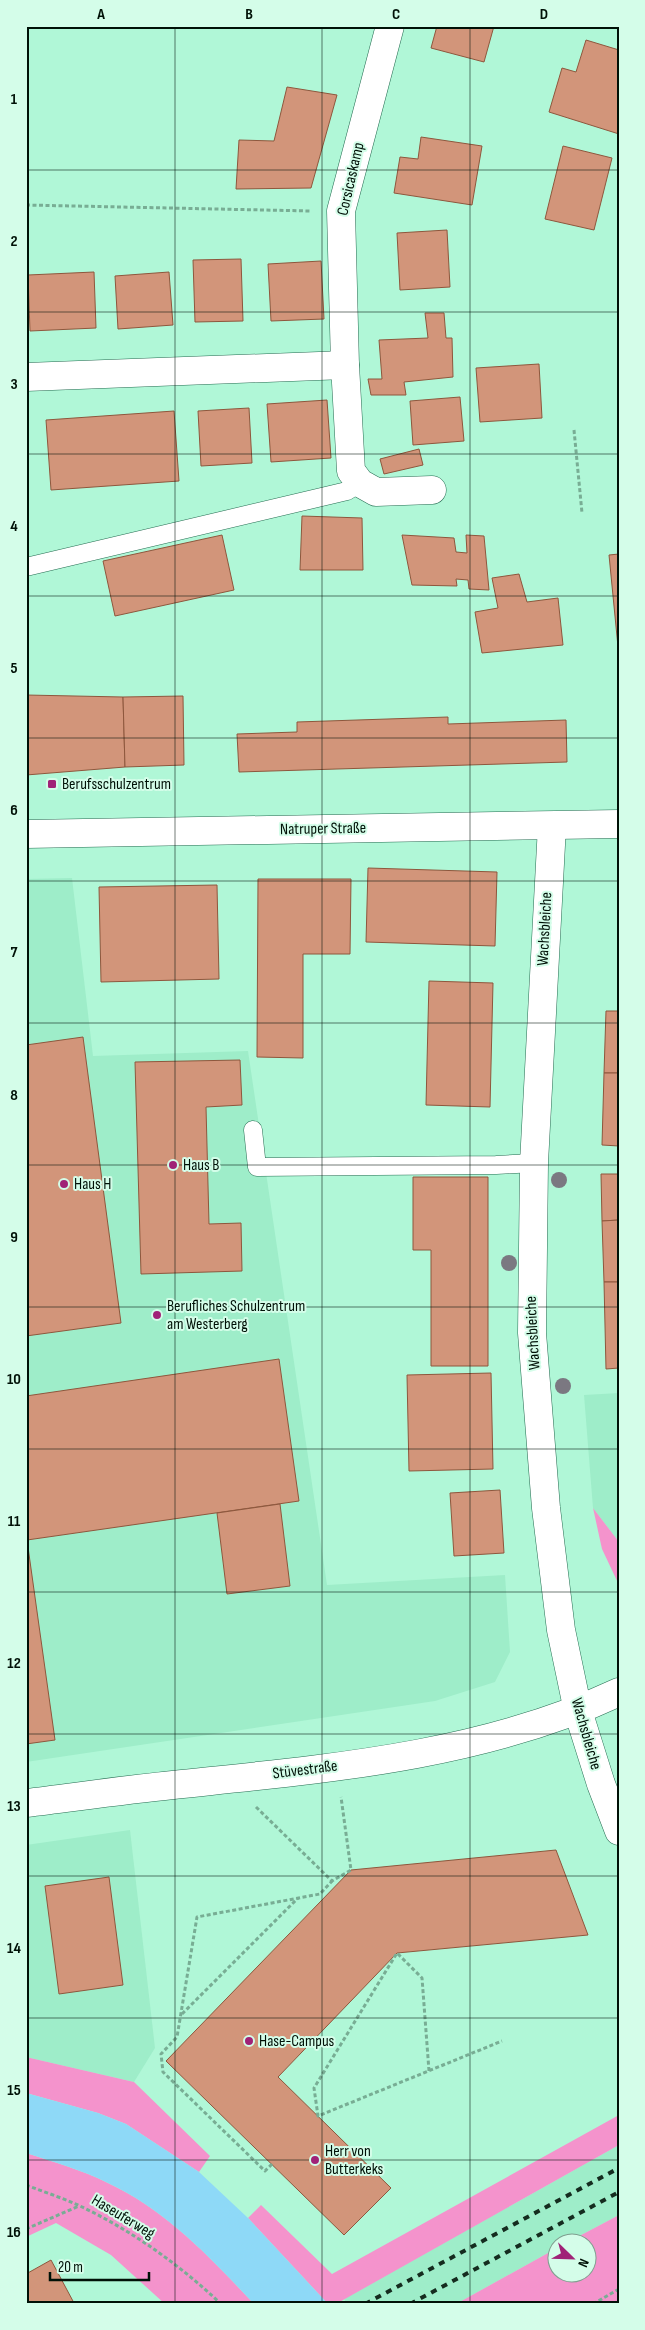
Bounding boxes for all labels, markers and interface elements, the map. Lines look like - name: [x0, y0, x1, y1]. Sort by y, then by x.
- text: A: [96, 5, 105, 24]
- text: B: [245, 5, 253, 24]
- text: C: [392, 5, 400, 24]
- text: D: [540, 5, 548, 24]
- text: 1: [11, 90, 18, 109]
- street label: Corsicaskamp: [333, 141, 369, 217]
- text: 2: [10, 232, 18, 251]
- text: 3: [10, 375, 18, 394]
- text: 4: [10, 517, 18, 536]
- text: 5: [10, 659, 18, 678]
- place label: Berufsschulzentrum: [62, 775, 171, 794]
- marker: Berufsschulzentrum: [46, 778, 58, 790]
- text: 6: [10, 801, 18, 820]
- street label: Natruper Straße: [280, 819, 366, 839]
- street label: Wachsbleiche: [534, 892, 556, 966]
- text: 7: [11, 943, 18, 962]
- text: 8: [10, 1086, 18, 1105]
- place label: Haus B: [183, 1156, 219, 1175]
- marker: Haus B: [167, 1159, 179, 1171]
- place label: Haus H: [74, 1175, 111, 1194]
- marker: Haus H: [58, 1178, 70, 1190]
- text: 9: [10, 1228, 18, 1247]
- street label: Wachsbleiche: [522, 1296, 544, 1370]
- place label: Berufliches Schulzentrum am Westerberg: [167, 1297, 305, 1334]
- marker: Berufliches Schulzentrum am Westerberg: [151, 1309, 163, 1321]
- text: 10: [7, 1370, 21, 1389]
- text: 11: [8, 1512, 21, 1531]
- text: 12: [7, 1654, 21, 1673]
- street label: Wachsbleiche: [567, 1696, 605, 1772]
- street label: Stüvestraße: [271, 1757, 339, 1783]
- text: 13: [7, 1797, 21, 1816]
- text: 14: [7, 1939, 21, 1958]
- place label: Hase-Campus: [259, 2032, 335, 2051]
- marker: Hase-Campus: [243, 2035, 255, 2047]
- text: 15: [7, 2081, 21, 2100]
- place label: Herr von Butterkeks: [325, 2142, 384, 2179]
- marker: Herr von Butterkeks: [309, 2154, 321, 2166]
- street label: Haseuferweg: [88, 2191, 158, 2243]
- text: 16: [7, 2223, 21, 2242]
- north arrow: [548, 2232, 598, 2282]
- scale bar: [50, 2250, 149, 2282]
- text: N: [574, 2256, 593, 2270]
- text: 20 m: [58, 2258, 83, 2277]

